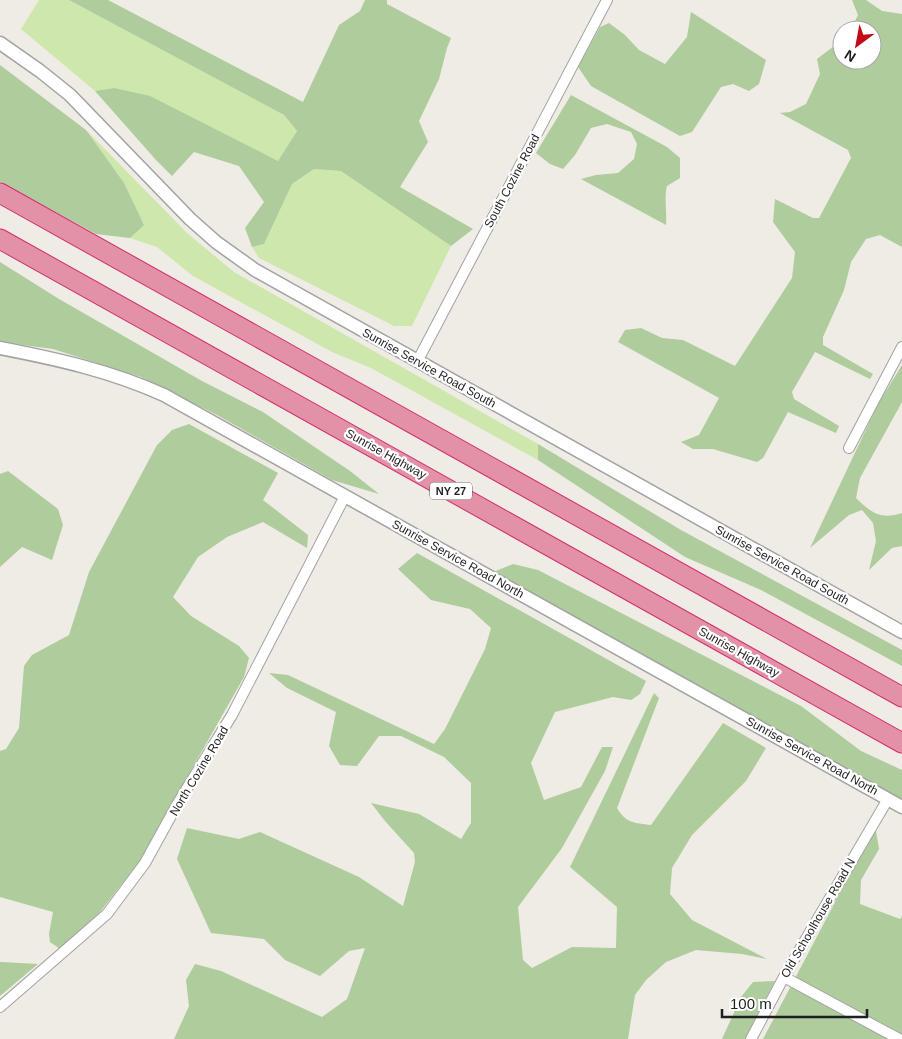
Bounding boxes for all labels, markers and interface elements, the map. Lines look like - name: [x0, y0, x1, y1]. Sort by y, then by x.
- north arrow: [832, 20, 882, 70]
- text: N: [842, 47, 859, 65]
- street label: South Cozine Road: [481, 132, 543, 230]
- street label: Sunrise Service Road South: [360, 325, 498, 411]
- street label: Sunrise Highway: [343, 426, 429, 482]
- road number: NY 27: [430, 482, 472, 500]
- street label: Sunrise Service Road North: [390, 517, 526, 601]
- street label: Sunrise Service Road South: [713, 522, 851, 608]
- street label: Sunrise Highway: [696, 624, 782, 680]
- street label: Sunrise Service Road North: [744, 714, 880, 798]
- street label: North Cozine Road: [167, 724, 231, 818]
- street label: Old Schoolhouse Road N: [778, 856, 858, 980]
- scale bar: [722, 986, 867, 1018]
- text: 100 m: [730, 995, 772, 1012]

